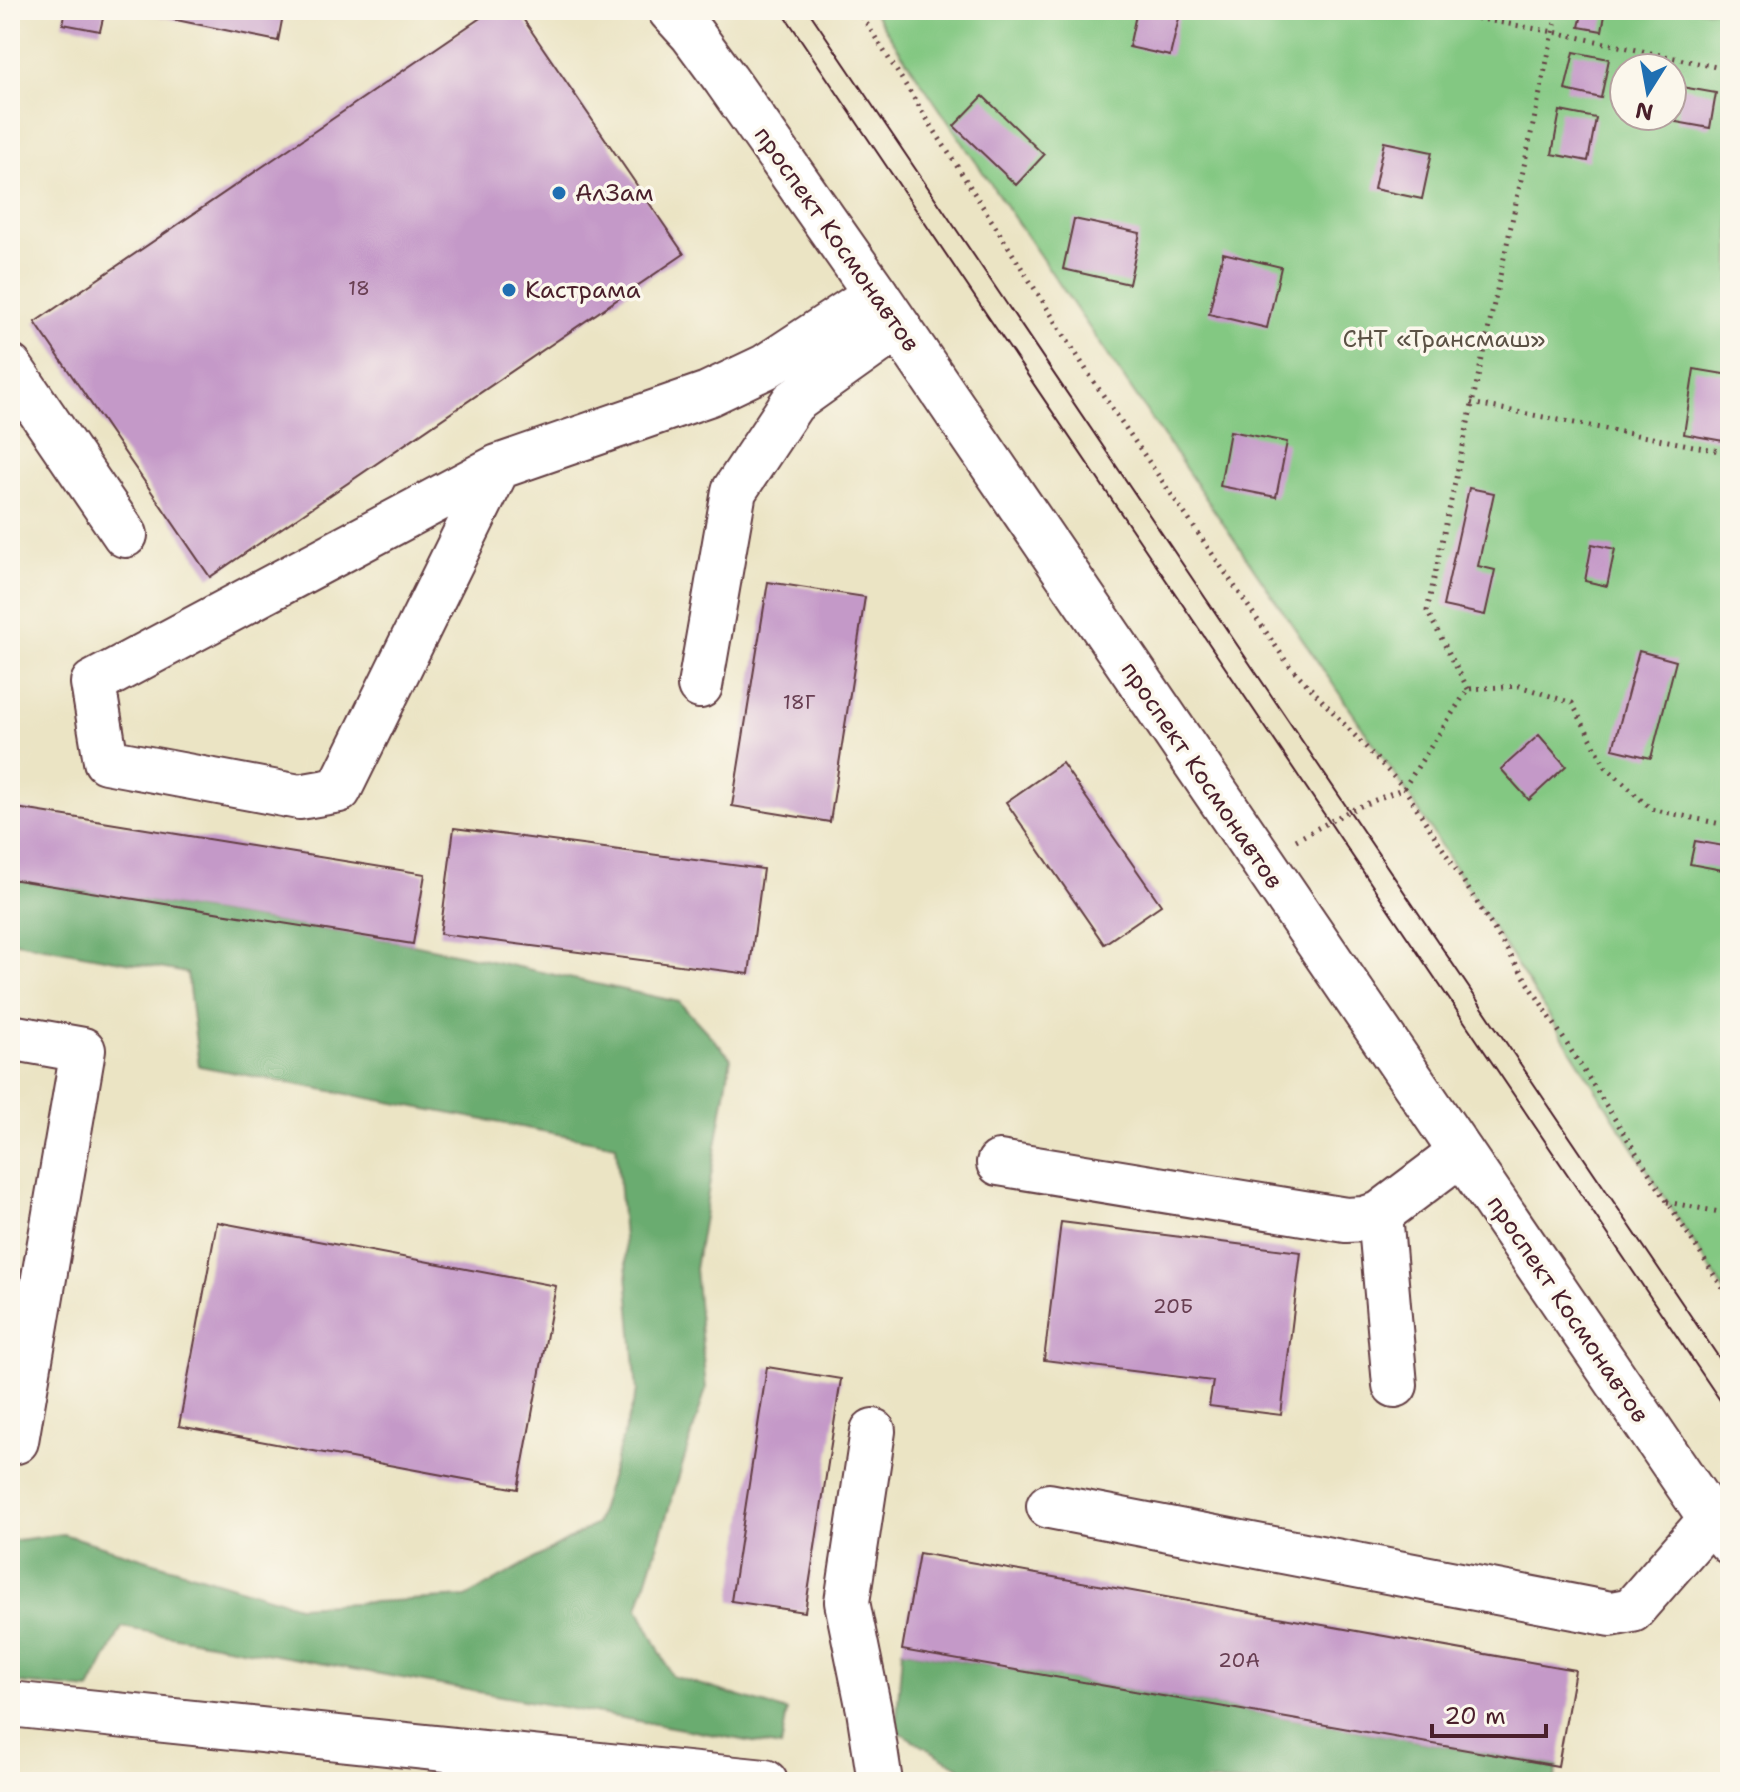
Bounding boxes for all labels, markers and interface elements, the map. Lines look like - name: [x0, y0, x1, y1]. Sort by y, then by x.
- north arrow: [1608, 52, 1688, 132]
- text: N: [1633, 95, 1656, 127]
- street label: проспект Космонавтов: [747, 120, 927, 358]
- place label: АлЗам: [575, 177, 653, 209]
- marker: АлЗам: [550, 184, 568, 202]
- place label: Кастрама: [525, 274, 641, 306]
- house number: 18: [348, 275, 370, 301]
- marker: Кастрама: [500, 281, 518, 299]
- park label: СНТ «Трансмаш»: [1342, 323, 1546, 355]
- street label: проспект Космонавтов: [1114, 655, 1290, 895]
- house number: 18Г: [783, 689, 816, 715]
- street label: проспект Космонавтов: [1480, 1189, 1656, 1429]
- house number: 20Б: [1153, 1293, 1193, 1319]
- house number: 20А: [1218, 1647, 1260, 1673]
- scale bar: [1432, 1688, 1546, 1738]
- text: 20 m: [1444, 1700, 1506, 1732]

